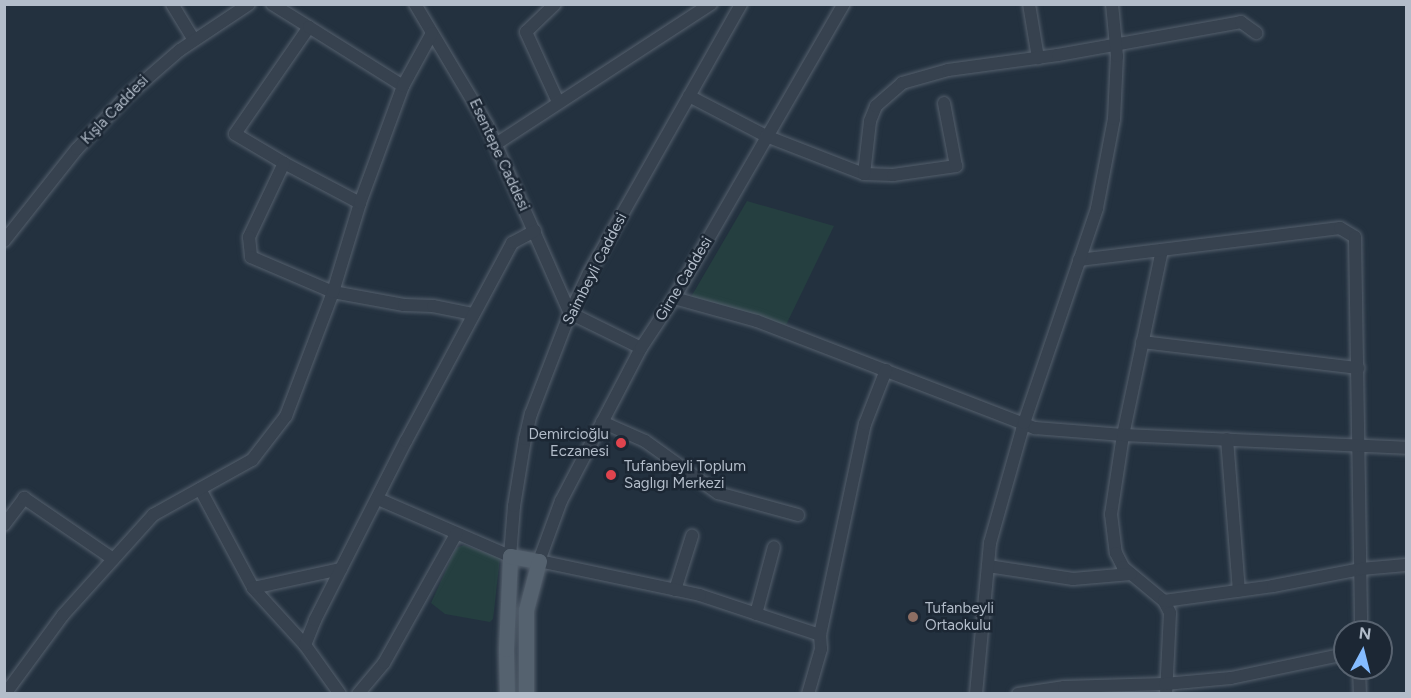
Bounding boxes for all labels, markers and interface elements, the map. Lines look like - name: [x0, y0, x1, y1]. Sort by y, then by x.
- street label: Kışla Caddesi: [78, 72, 152, 148]
- street label: Esentepe Caddesi: [465, 96, 533, 214]
- street label: Saimbeyli Caddesi: [559, 210, 631, 328]
- street label: Girne Caddesi: [652, 234, 716, 324]
- place label: Demircioğlu Eczanesi: [528, 425, 609, 460]
- marker: Demircioğlu Eczanesi: [614, 436, 628, 450]
- place label: Tufanbeyli Toplum Saglıgı Merkezi: [624, 457, 746, 492]
- marker: Tufanbeyli Toplum Saglıgı Merkezi: [602, 466, 620, 484]
- place label: Tufanbeyli Ortaokulu: [925, 599, 994, 634]
- marker: Tufanbeyli Ortaokulu: [906, 610, 920, 624]
- north arrow: [1333, 620, 1393, 680]
- text: N: [1358, 623, 1372, 644]

